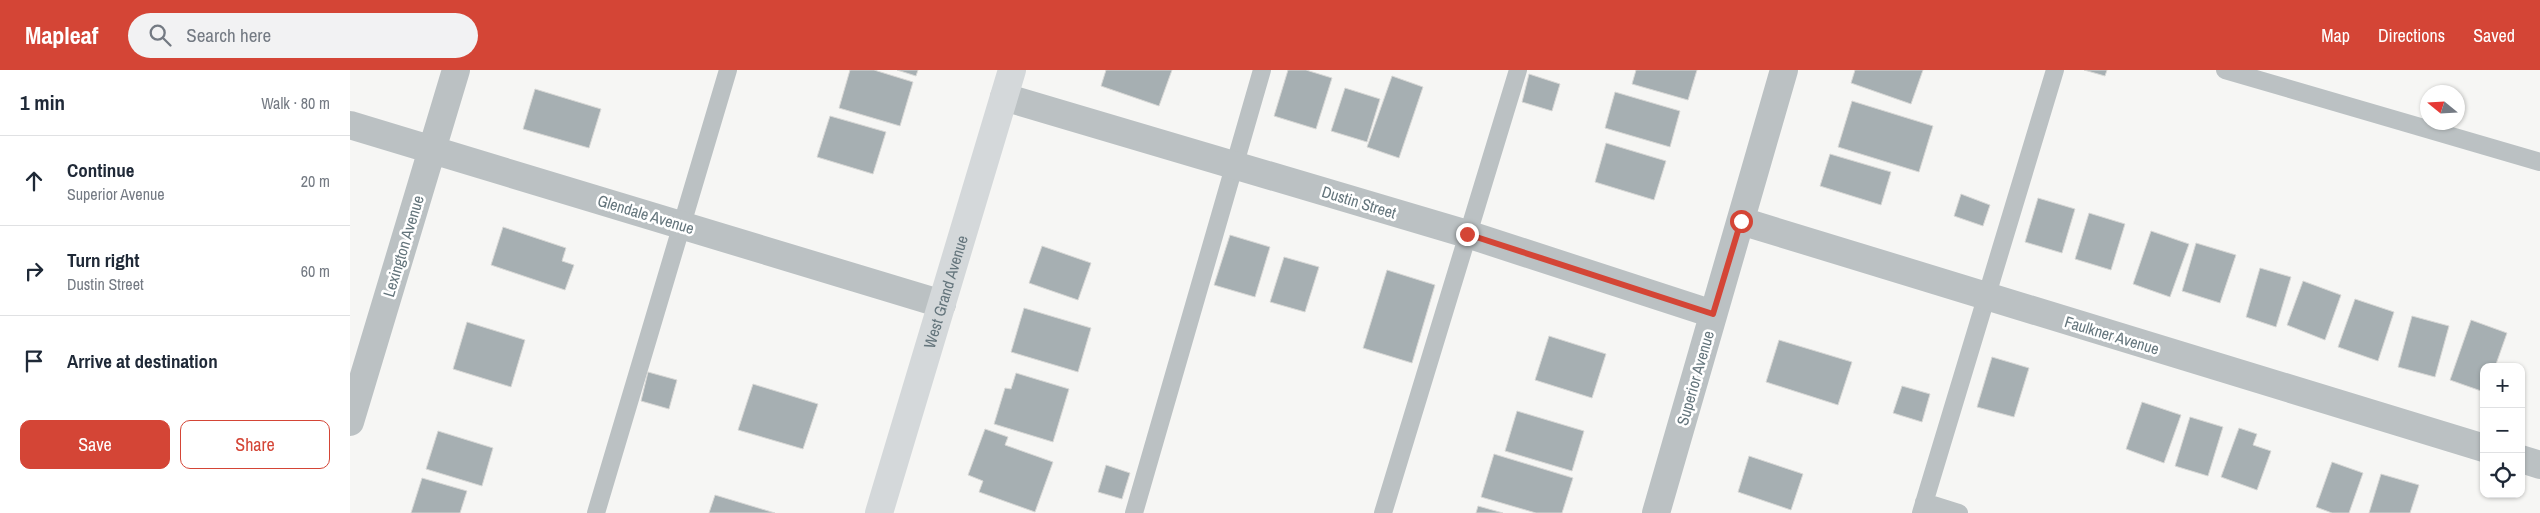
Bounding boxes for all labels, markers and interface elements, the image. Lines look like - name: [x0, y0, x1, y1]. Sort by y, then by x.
- search box: [128, 13, 478, 58]
- text: Mapleaf: [25, 19, 98, 51]
- icon: search: [146, 21, 174, 49]
- text: Search here: [186, 22, 271, 48]
- text: Map: [2321, 23, 2350, 48]
- text: Directions: [2378, 23, 2445, 48]
- text: Saved: [2473, 23, 2515, 48]
- north arrow: [2420, 85, 2465, 130]
- text: 1 min: [20, 88, 65, 117]
- text: Walk · 80 m: [261, 92, 330, 114]
- text: Continue: [67, 157, 135, 183]
- icon: ahead: [20, 167, 48, 195]
- text: 20 m: [301, 170, 330, 192]
- street label: Dustin Street: [1319, 180, 1399, 224]
- text: Superior Avenue: [67, 183, 165, 205]
- street label: Glendale Avenue: [595, 189, 697, 239]
- street label: Lexington Avenue: [377, 193, 429, 299]
- route start: [1730, 210, 1753, 233]
- route end: [1456, 223, 1479, 246]
- street label: West Grand Avenue: [918, 233, 973, 351]
- text: Turn right: [67, 247, 139, 273]
- icon: right: [20, 257, 48, 285]
- text: 60 m: [301, 260, 330, 282]
- text: Dustin Street: [67, 273, 144, 295]
- street label: Faulkner Avenue: [2062, 310, 2162, 360]
- street label: Superior Avenue: [1671, 328, 1719, 428]
- icon: arrive: [20, 347, 48, 375]
- text: Arrive at destination: [67, 348, 218, 374]
- map controls: [2480, 363, 2525, 498]
- button: +: [2480, 363, 2525, 408]
- button: −: [2480, 408, 2525, 453]
- button: Save: [20, 420, 170, 469]
- button: Share: [180, 420, 330, 469]
- button: locate: [2480, 453, 2525, 498]

